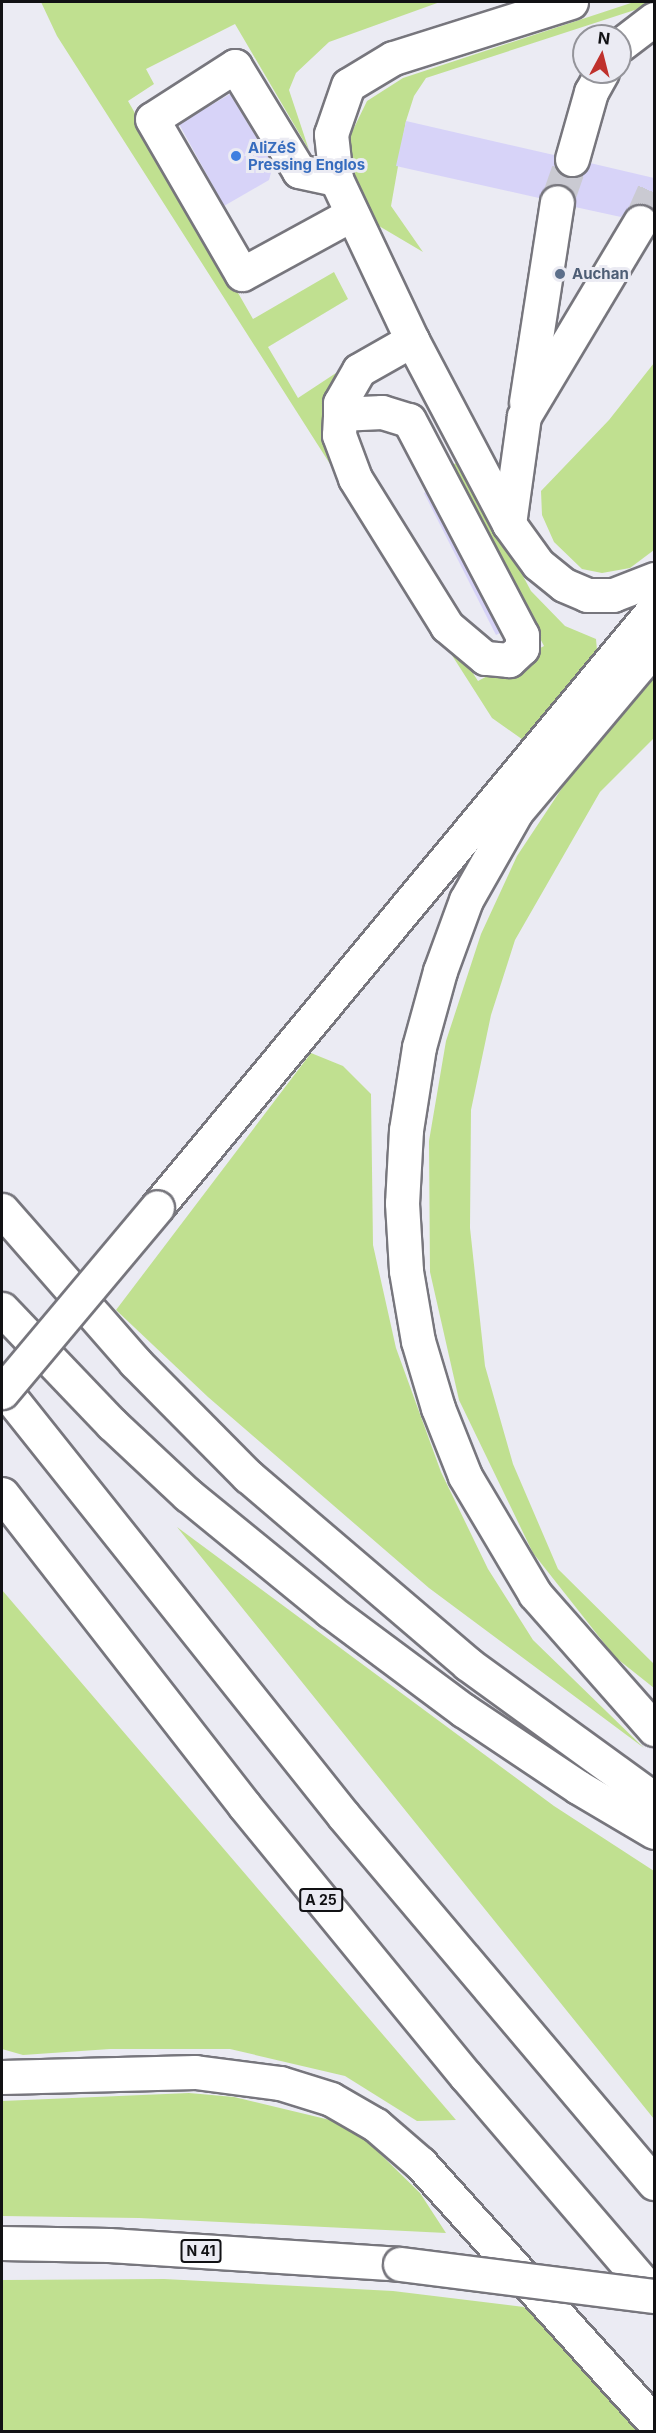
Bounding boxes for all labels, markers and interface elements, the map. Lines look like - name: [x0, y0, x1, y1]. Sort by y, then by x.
- north arrow: [572, 24, 632, 84]
- text: N: [597, 27, 611, 49]
- place label: AliZéS Pressing Englos: [248, 138, 365, 173]
- marker: AliZéS Pressing Englos: [229, 149, 243, 163]
- place label: Auchan: [572, 265, 629, 283]
- marker: Auchan: [553, 267, 567, 281]
- road number: A 25: [298, 1889, 344, 1911]
- road number: N 41: [180, 2240, 222, 2262]

